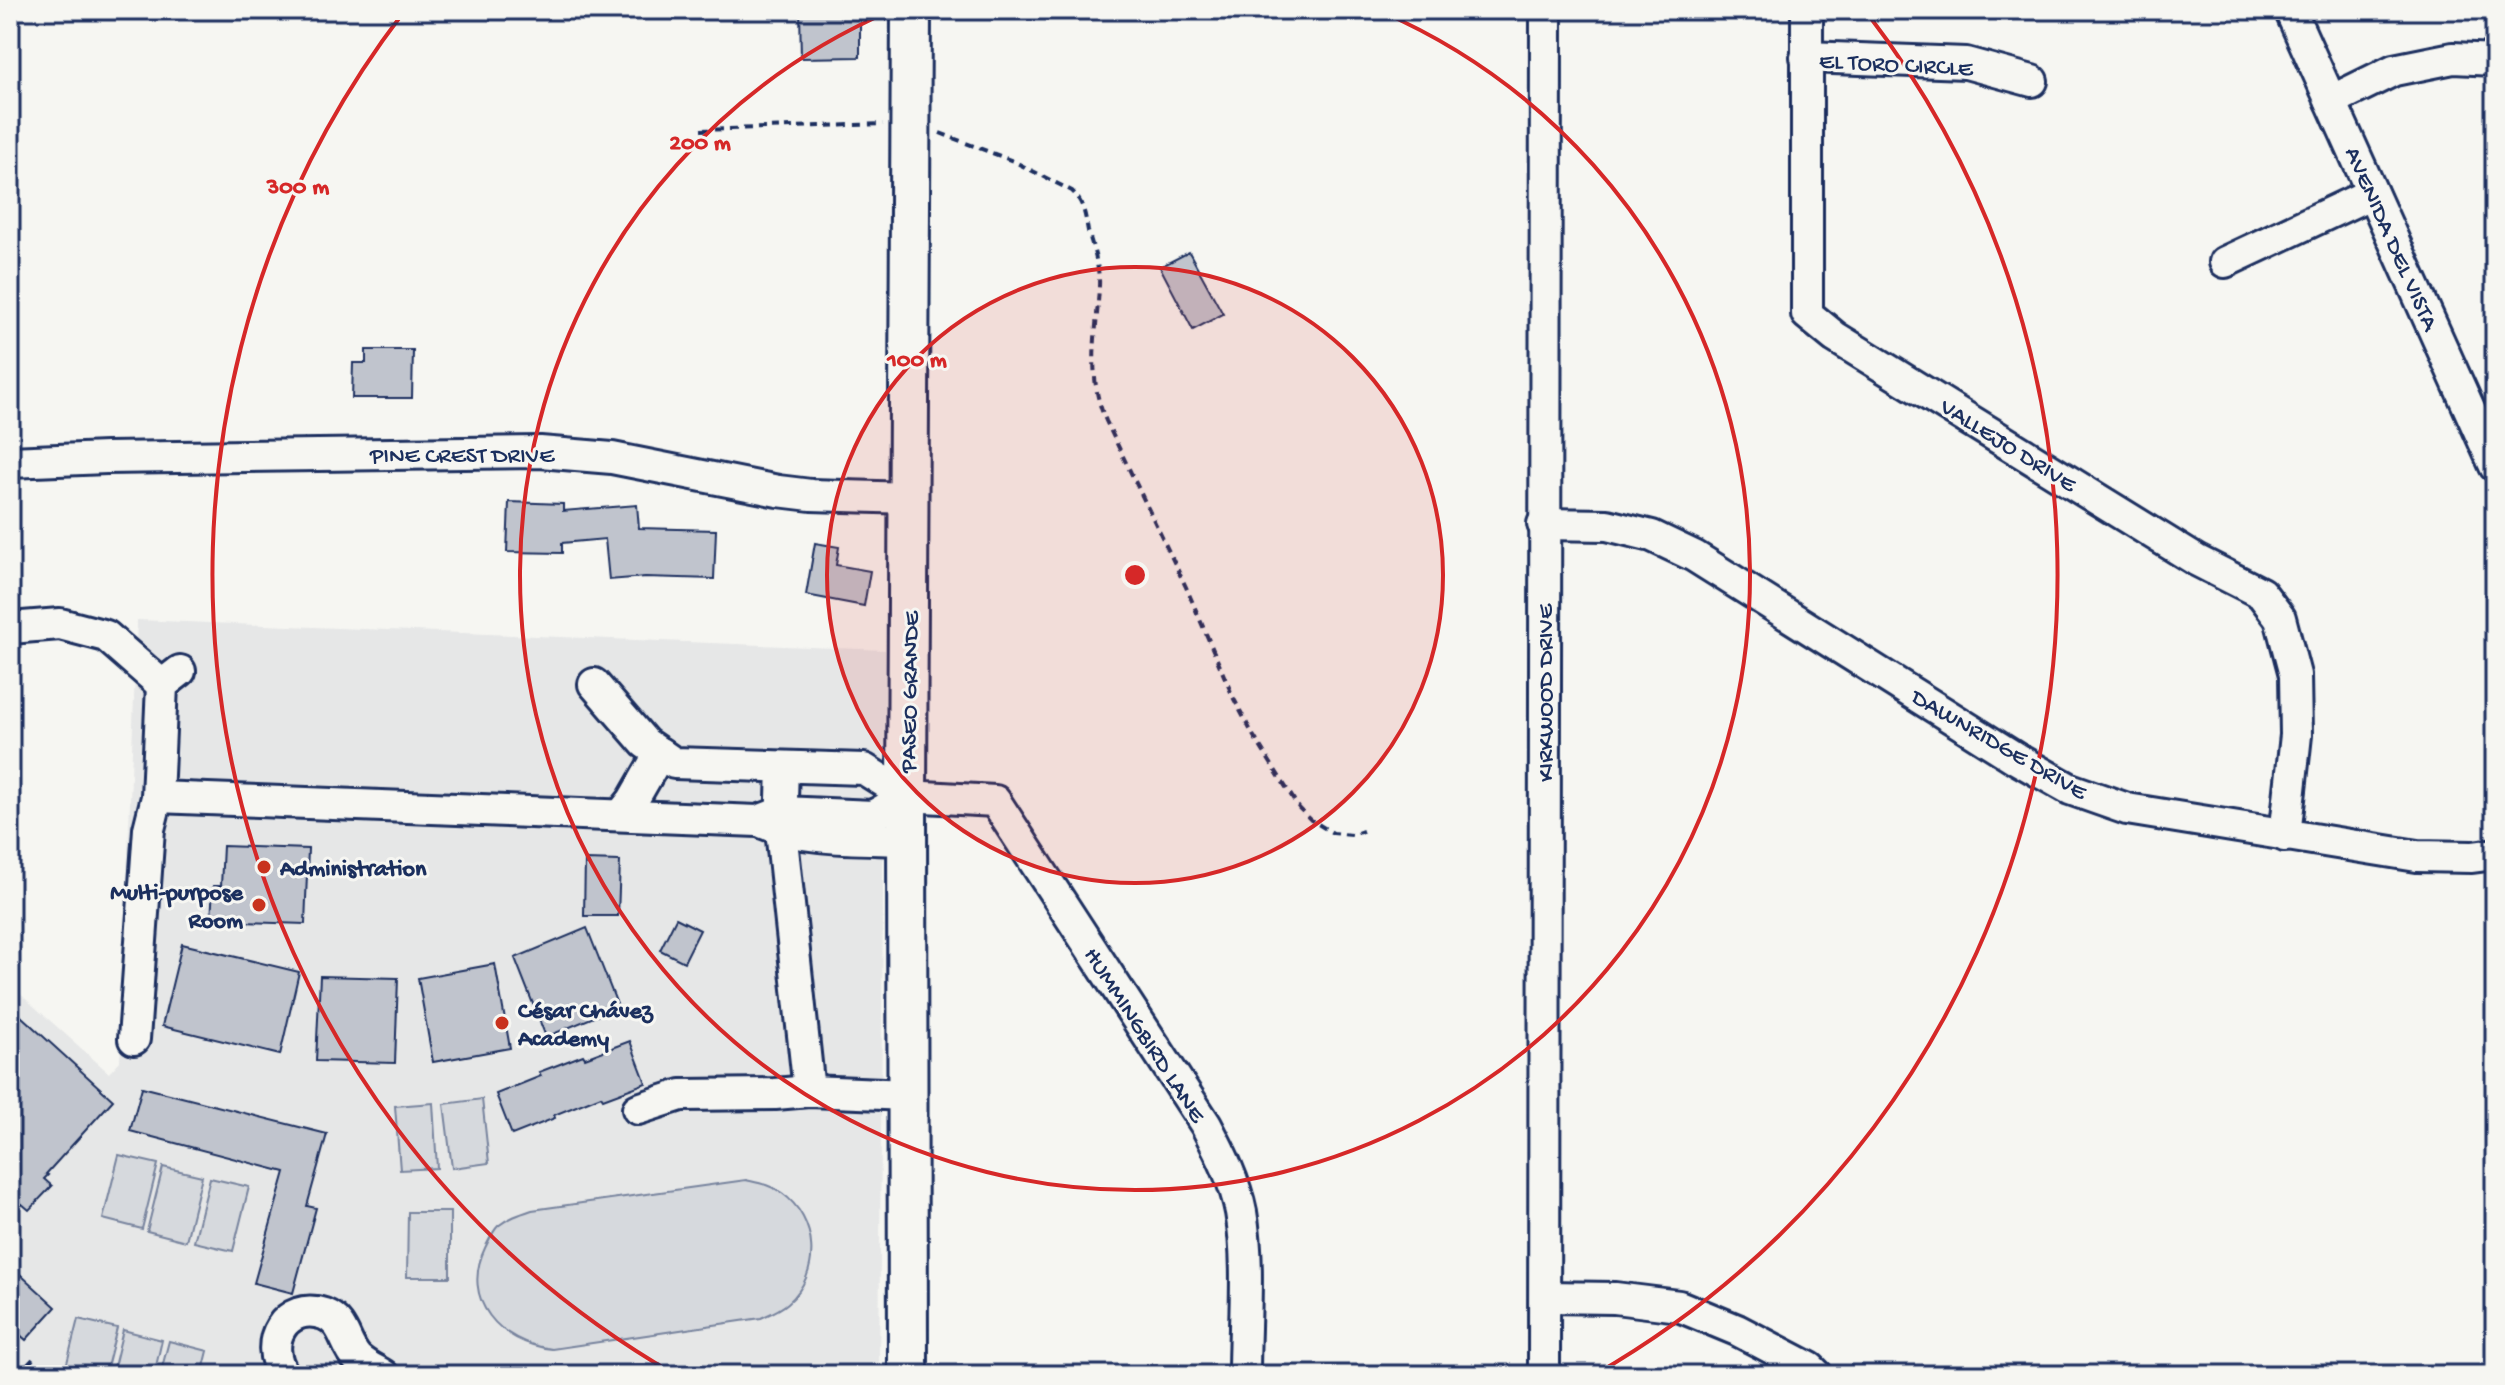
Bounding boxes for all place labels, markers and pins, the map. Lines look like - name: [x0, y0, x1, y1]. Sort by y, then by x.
- centre of rings: [1121, 561, 1149, 589]
- place label: Administration: [279, 856, 427, 885]
- marker: Administration: [255, 858, 273, 876]
- place label: Multi-purpose Room: [110, 880, 245, 937]
- marker: Multi-purpose Room: [250, 896, 268, 914]
- place label: César Chávez Academy: [517, 998, 654, 1055]
- marker: César Chávez Academy: [493, 1014, 511, 1032]

